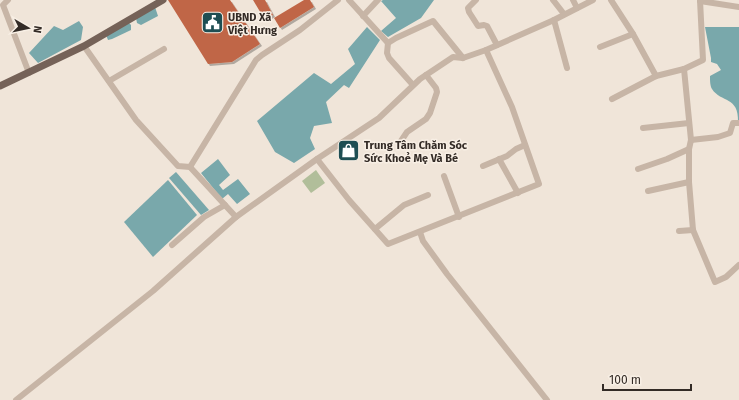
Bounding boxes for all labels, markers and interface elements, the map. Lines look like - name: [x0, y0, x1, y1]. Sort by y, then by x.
- north arrow: [8, 8, 48, 48]
- public building icon: UBND Xã Việt Hưng: [200, 10, 226, 36]
- place label: UBND Xã Việt Hưng: [227, 11, 278, 37]
- text: N: [30, 25, 44, 34]
- shop icon: Trung Tâm Chăm Sóc Sức Khoẻ Mẹ Và Bé: [335, 138, 361, 164]
- place label: Trung Tâm Chăm Sóc Sức Khoẻ Mẹ Và Bé: [364, 139, 468, 165]
- scale bar: [603, 366, 691, 392]
- text: 100 m: [609, 373, 641, 387]

